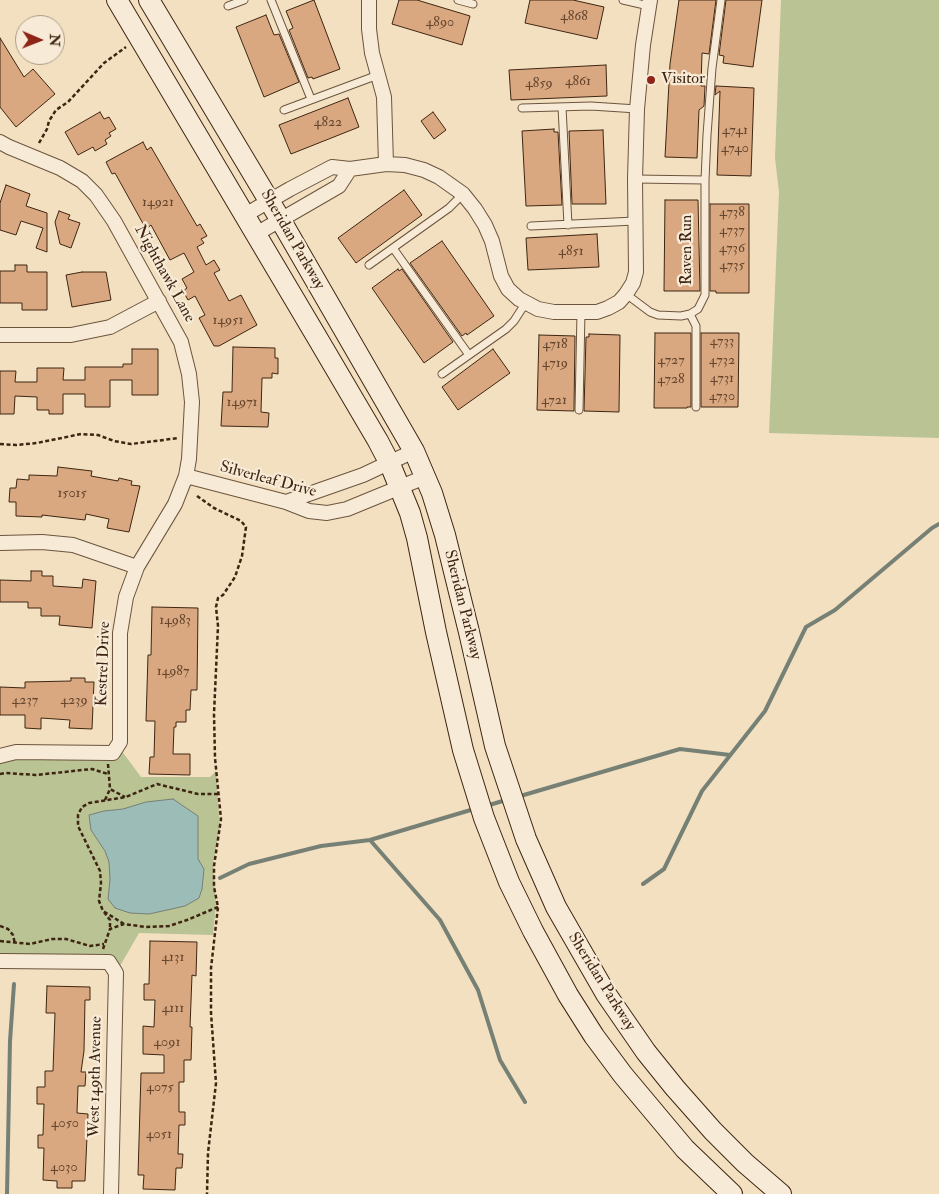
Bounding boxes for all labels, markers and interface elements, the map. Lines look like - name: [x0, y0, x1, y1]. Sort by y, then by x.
- house number: 4868: [560, 9, 588, 25]
- north arrow: [15, 15, 65, 65]
- house number: 4890: [426, 15, 454, 31]
- text: N: [46, 34, 63, 47]
- place label: Visitor: [661, 70, 705, 90]
- house number: 4861: [565, 74, 591, 90]
- marker: Visitor: [645, 74, 657, 86]
- house number: 4859: [525, 76, 553, 92]
- house number: 4822: [314, 115, 342, 131]
- house number: 4741: [722, 123, 748, 139]
- house number: 4740: [721, 141, 749, 157]
- street label: Sheridan Parkway: [256, 187, 328, 293]
- house number: 14921: [142, 195, 174, 211]
- house number: 4738: [719, 205, 745, 221]
- street label: Raven Run: [678, 215, 698, 285]
- street label: Nighthawk Lane: [129, 222, 199, 326]
- house number: 4737: [719, 223, 745, 239]
- house number: 4736: [719, 241, 745, 257]
- house number: 4851: [558, 244, 584, 260]
- house number: 4735: [719, 258, 745, 274]
- house number: 14951: [213, 313, 243, 329]
- house number: 4733: [710, 334, 734, 350]
- house number: 4718: [542, 337, 568, 353]
- house number: 4727: [657, 353, 685, 369]
- house number: 4732: [709, 353, 735, 369]
- house number: 4719: [542, 356, 568, 372]
- house number: 4731: [710, 371, 734, 387]
- house number: 4728: [657, 372, 685, 388]
- house number: 4730: [709, 389, 735, 405]
- house number: 4721: [541, 393, 567, 409]
- house number: 14971: [226, 395, 258, 411]
- street label: Silverleaf Drive: [218, 458, 318, 502]
- house number: 15015: [57, 486, 87, 502]
- street label: Sheridan Parkway: [439, 548, 485, 662]
- house number: 14983: [159, 613, 191, 629]
- street label: Kestrel Drive: [93, 621, 115, 707]
- house number: 14987: [157, 664, 189, 680]
- house number: 4237: [12, 693, 38, 709]
- house number: 4239: [60, 693, 88, 709]
- street label: Sheridan Parkway: [563, 929, 639, 1035]
- house number: 4131: [162, 950, 184, 966]
- house number: 4111: [162, 1001, 184, 1017]
- street label: West 149th Avenue: [85, 1016, 107, 1138]
- house number: 4091: [154, 1035, 180, 1051]
- house number: 4075: [146, 1080, 174, 1096]
- house number: 4050: [51, 1116, 79, 1132]
- house number: 4051: [146, 1127, 172, 1143]
- house number: 4030: [50, 1160, 78, 1176]

